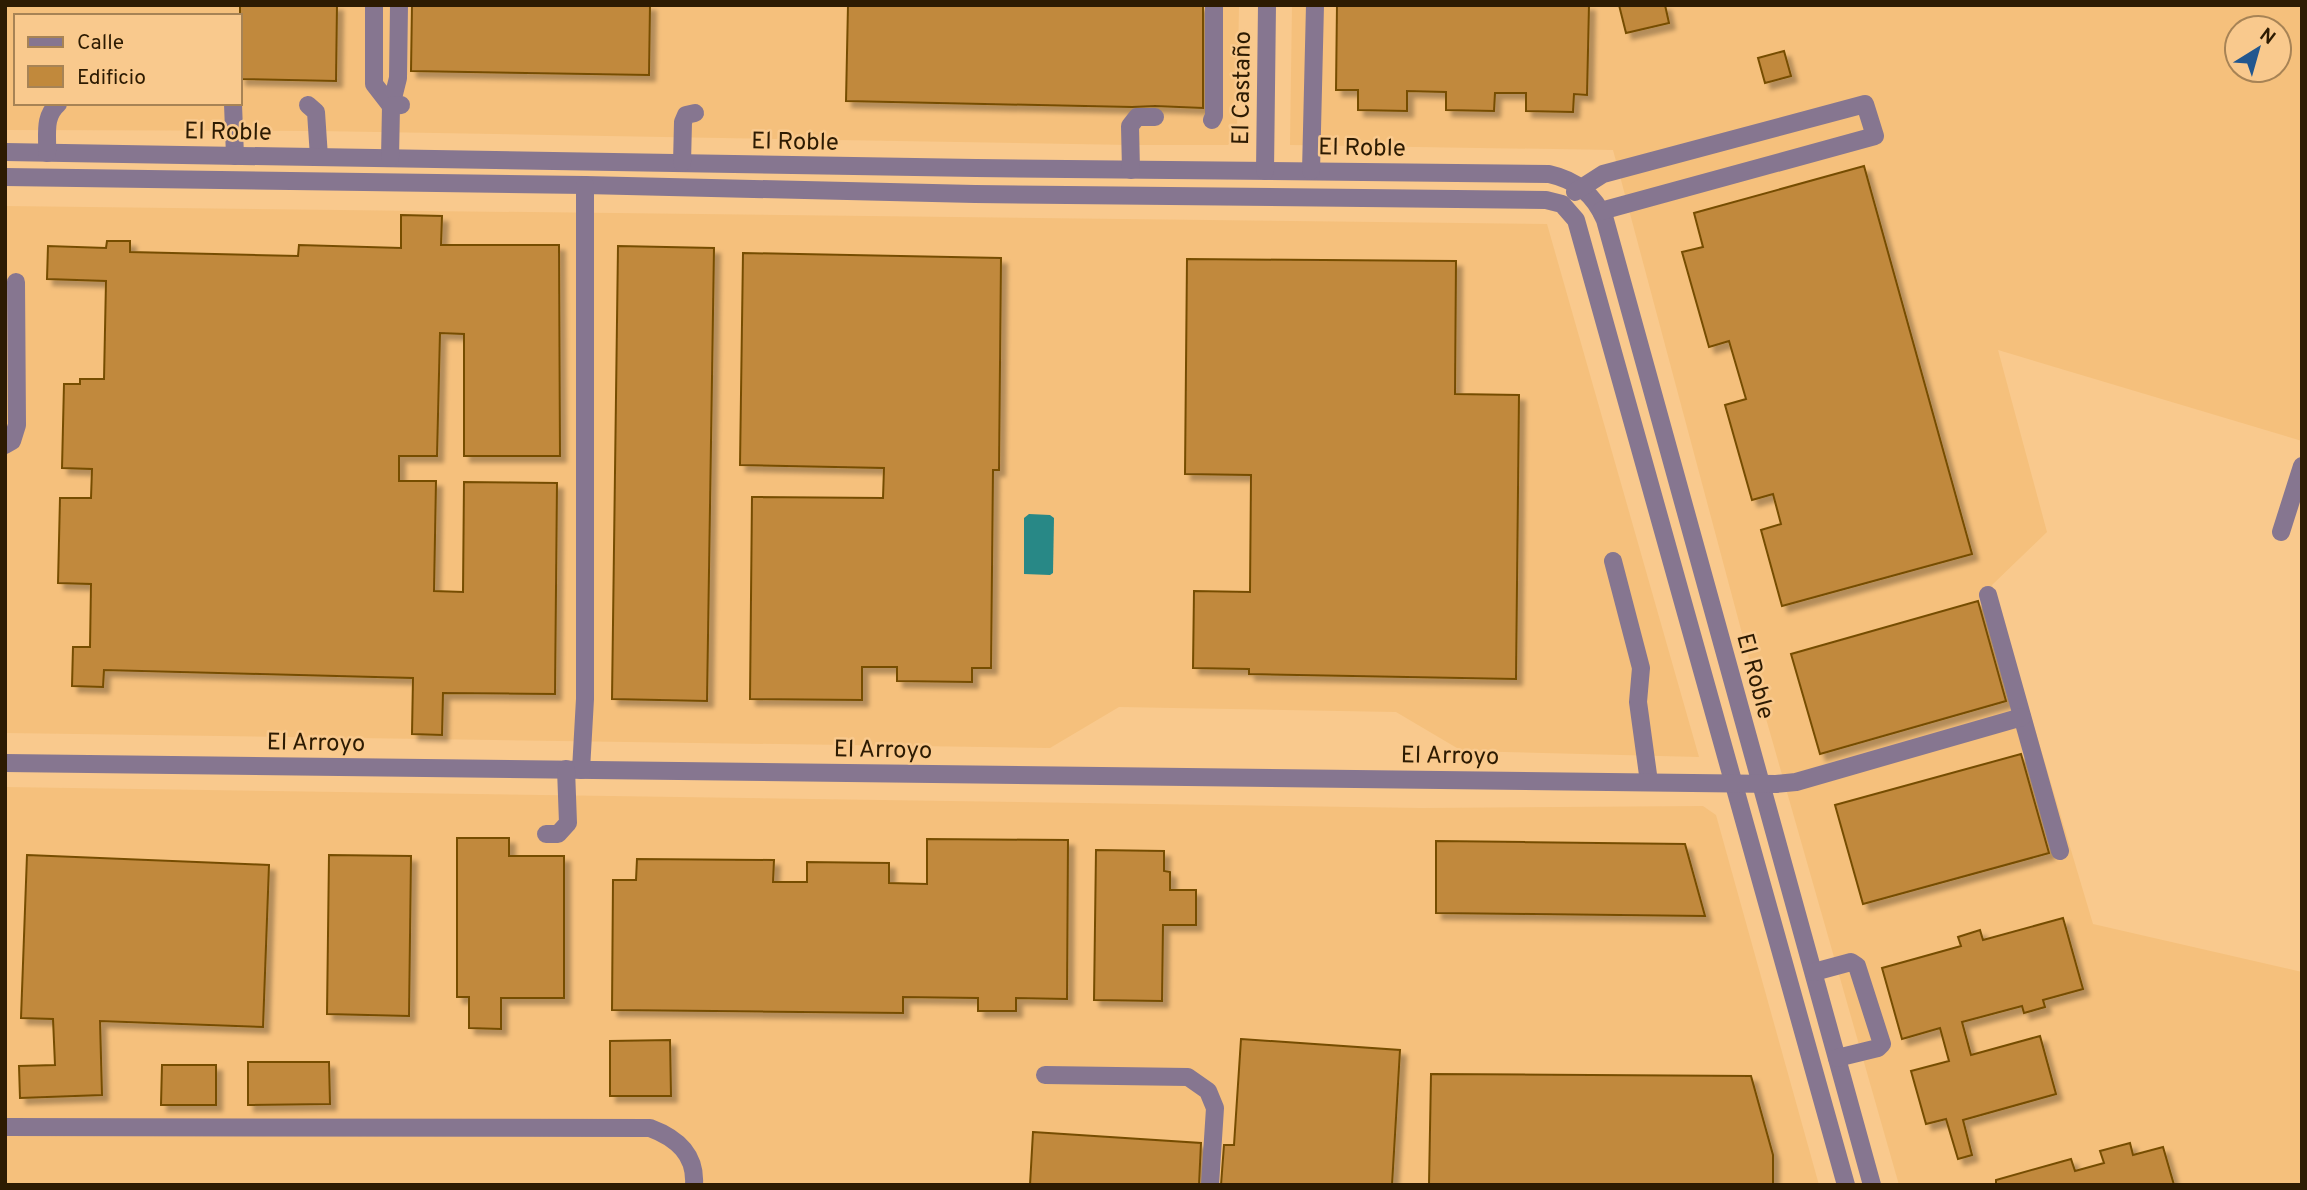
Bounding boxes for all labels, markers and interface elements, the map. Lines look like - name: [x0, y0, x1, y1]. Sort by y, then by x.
- legend: [14, 14, 242, 105]
- north arrow: [2223, 14, 2293, 84]
- text: N: [2254, 23, 2280, 51]
- text: Calle: [77, 30, 124, 57]
- street label: El Castaño: [1227, 31, 1259, 145]
- text: Edificio: [77, 65, 146, 92]
- street label: El Roble: [184, 117, 272, 149]
- street label: El Roble: [751, 127, 839, 159]
- street label: El Roble: [1318, 133, 1406, 165]
- street label: El Roble: [1728, 630, 1780, 723]
- street label: El Arroyo: [266, 728, 366, 760]
- street label: El Arroyo: [833, 735, 933, 767]
- street label: El Arroyo: [1400, 741, 1500, 773]

